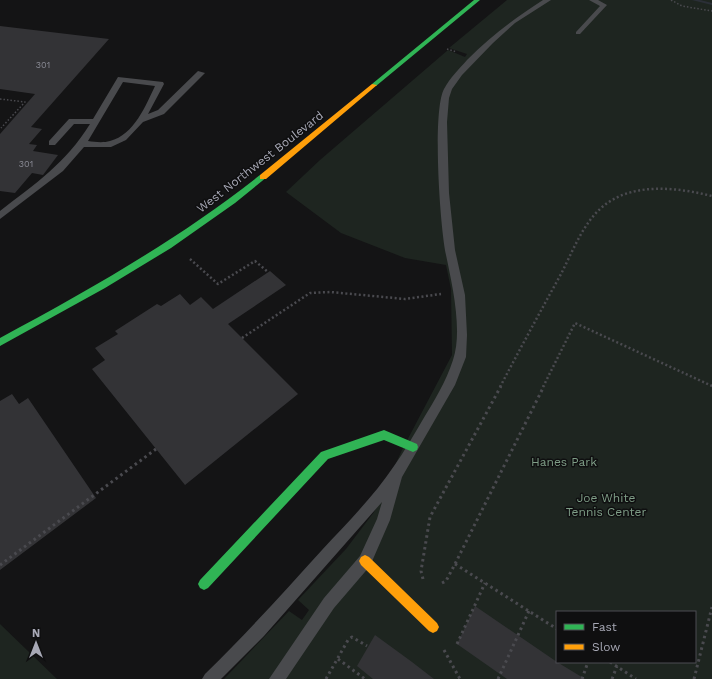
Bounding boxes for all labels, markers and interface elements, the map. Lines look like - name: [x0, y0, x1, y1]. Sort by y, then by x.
- house number: 301: [36, 60, 50, 70]
- street label: West Northwest Boulevard: [194, 108, 326, 216]
- house number: 301: [19, 159, 33, 169]
- park label: Hanes Park: [531, 455, 597, 469]
- park label: Joe White Tennis Center: [566, 491, 646, 519]
- legend: [556, 611, 696, 663]
- text: Fast: [592, 620, 617, 634]
- north arrow: [16, 623, 56, 663]
- text: N: [32, 627, 40, 640]
- text: Slow: [592, 640, 620, 654]

